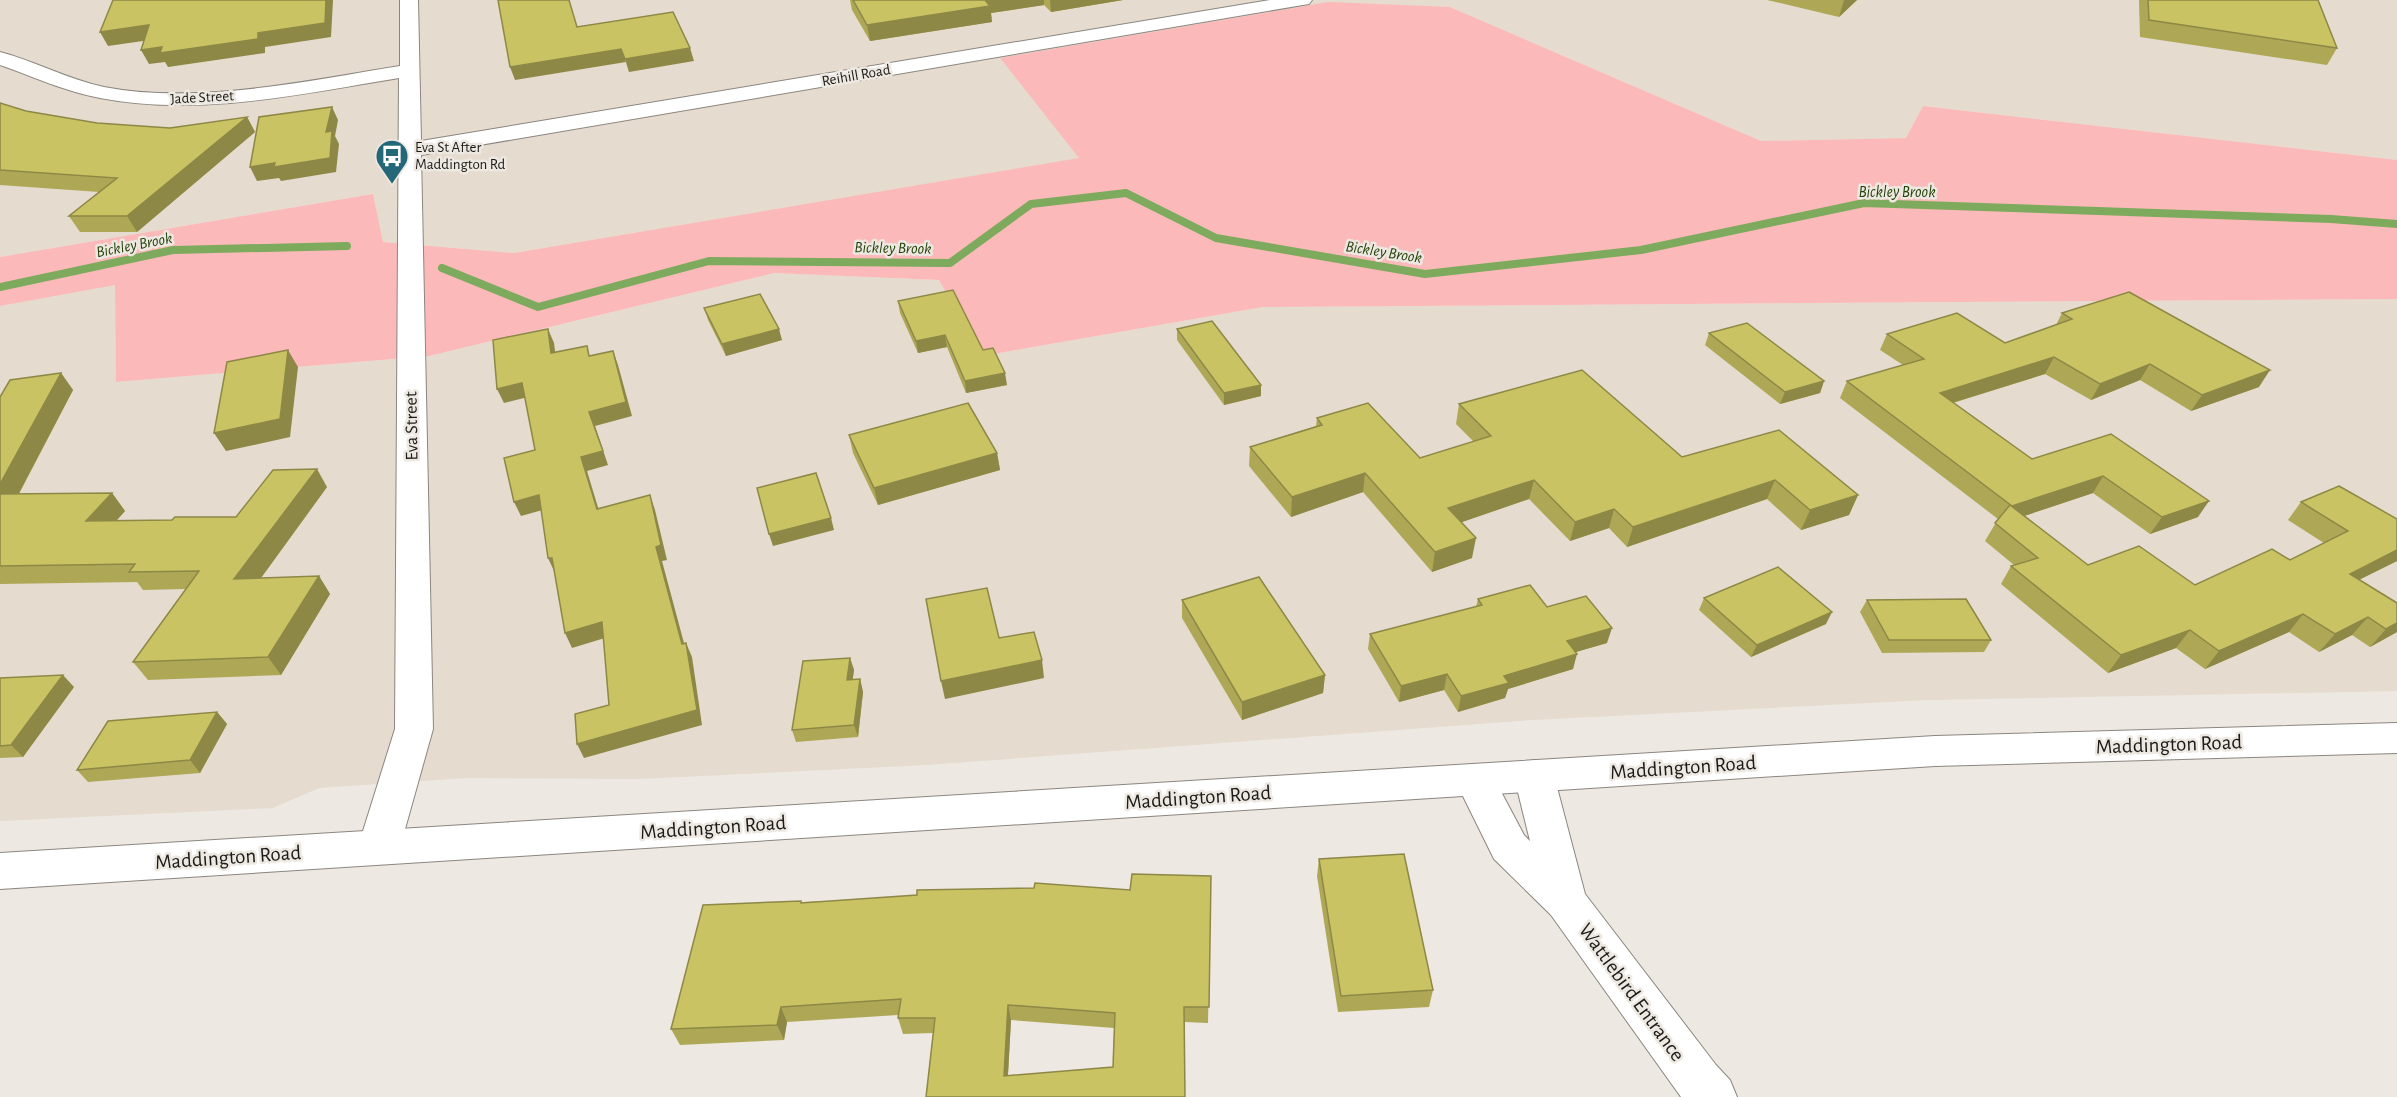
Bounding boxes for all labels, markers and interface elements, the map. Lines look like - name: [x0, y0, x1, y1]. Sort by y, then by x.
- street label: Reihill Road: [821, 62, 892, 89]
- street label: Jade Street: [170, 88, 234, 107]
- bus stop icon: Eva St After Maddington Rd: [374, 138, 410, 185]
- place label: Eva St After Maddington Rd: [415, 140, 506, 172]
- water label: Bickley Brook: [1858, 184, 1936, 200]
- water label: Bickley Brook: [95, 230, 174, 260]
- water label: Bickley Brook: [1344, 238, 1423, 266]
- water label: Bickley Brook: [854, 239, 932, 257]
- street label: Eva Street: [402, 391, 422, 461]
- street label: Maddington Road: [2095, 731, 2243, 758]
- street label: Maddington Road: [1609, 752, 1757, 783]
- street label: Maddington Road: [1124, 782, 1272, 813]
- street label: Maddington Road: [639, 812, 787, 843]
- street label: Maddington Road: [154, 842, 302, 873]
- street label: Wattlebird Entrance: [1575, 920, 1688, 1065]

